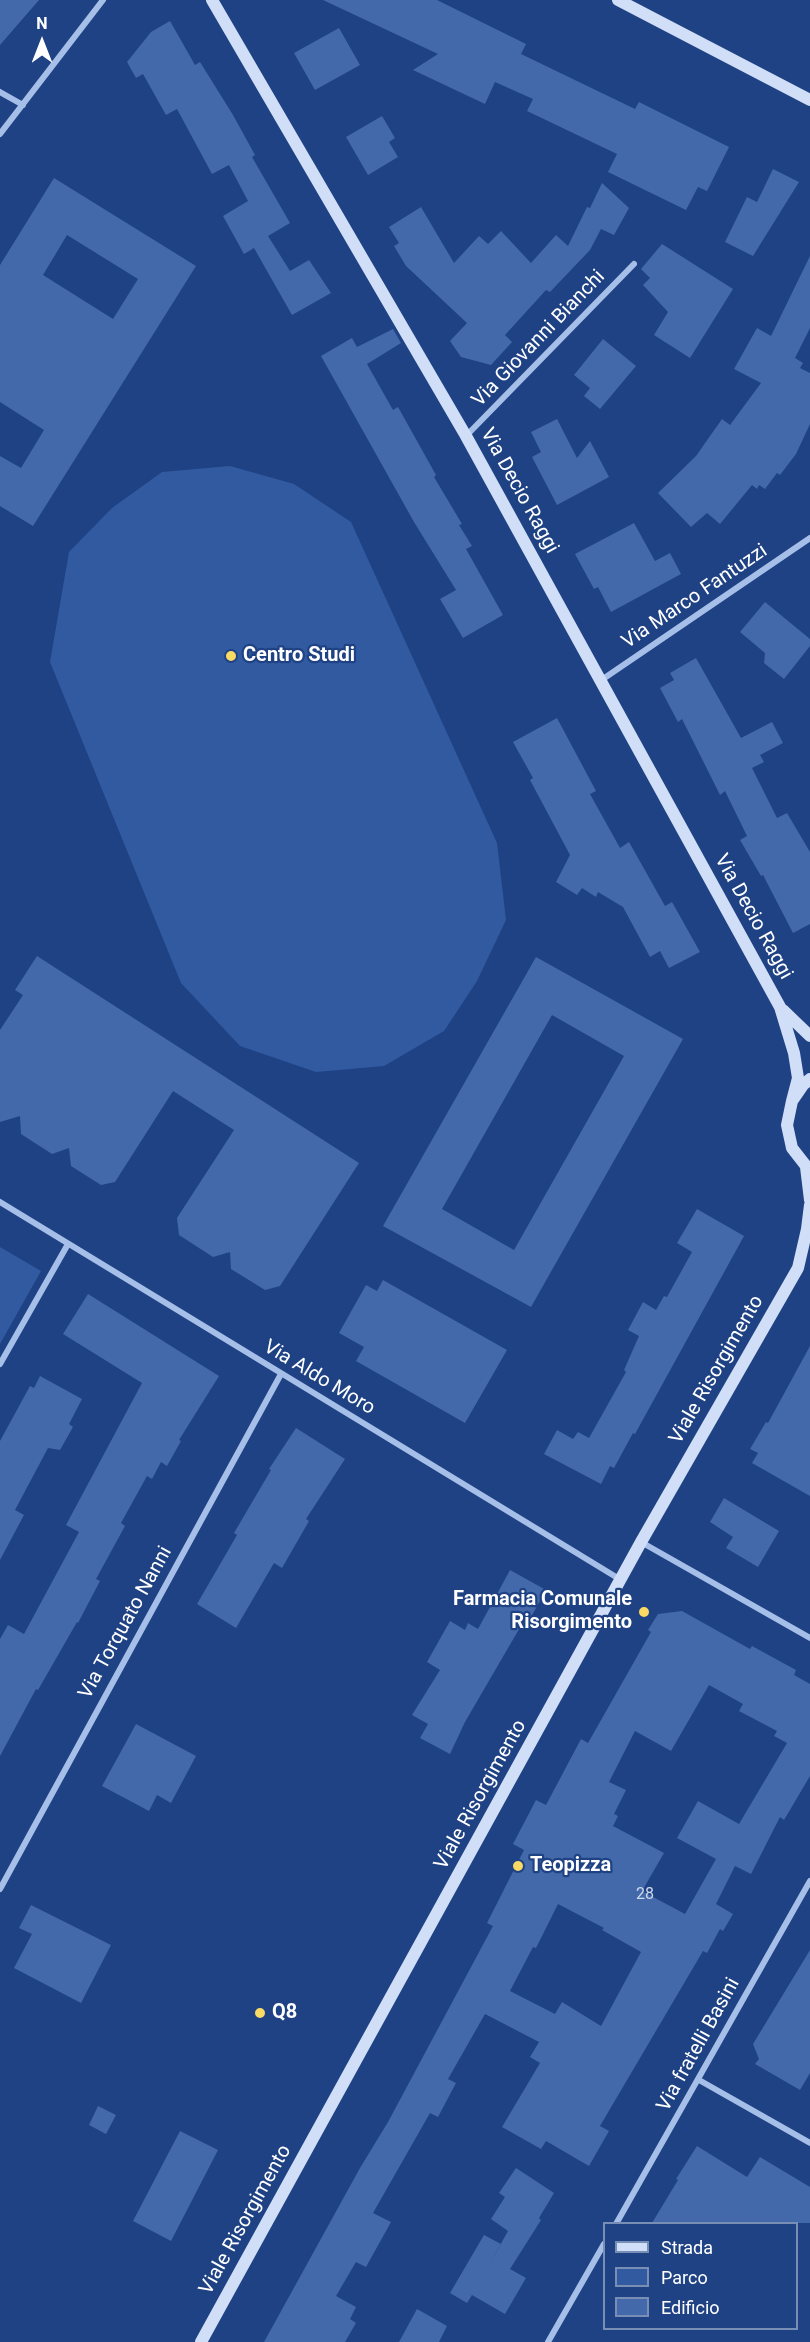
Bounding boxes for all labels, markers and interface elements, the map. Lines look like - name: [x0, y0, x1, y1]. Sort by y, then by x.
- north arrow: [12, 12, 72, 72]
- text: N: [36, 14, 48, 33]
- street label: Via Giovanni Bianchi: [467, 266, 611, 412]
- street label: Via Decio Raggi: [475, 424, 563, 558]
- street label: Via Marco Fantuzzi: [618, 539, 772, 655]
- place label: Centro Studi: [243, 644, 355, 668]
- marker: Centro Studi: [224, 649, 238, 663]
- street label: Via Decio Raggi: [709, 850, 797, 984]
- street label: Viale Risorgimento: [665, 1291, 769, 1449]
- street label: Via Aldo Moro: [259, 1335, 379, 1421]
- street label: Via Torquato Nanni: [74, 1543, 178, 1703]
- place label: Farmacia Comunale Risorgimento: [453, 1588, 632, 1635]
- marker: Farmacia Comunale Risorgimento: [637, 1605, 651, 1619]
- street label: Viale Risorgimento: [430, 1716, 532, 1874]
- place label: Teopizza: [530, 1854, 611, 1878]
- marker: Teopizza: [511, 1859, 525, 1873]
- house number: 28: [636, 1885, 654, 1905]
- street label: Via fratelli Basini: [652, 1974, 746, 2116]
- place label: Q8: [272, 2001, 297, 2025]
- marker: Q8: [253, 2006, 267, 2020]
- street label: Viale Risorgimento: [195, 2141, 297, 2299]
- legend: [603, 2222, 798, 2330]
- text: Strada: [661, 2237, 713, 2258]
- text: Parco: [661, 2267, 708, 2288]
- text: Edificio: [661, 2297, 720, 2318]

